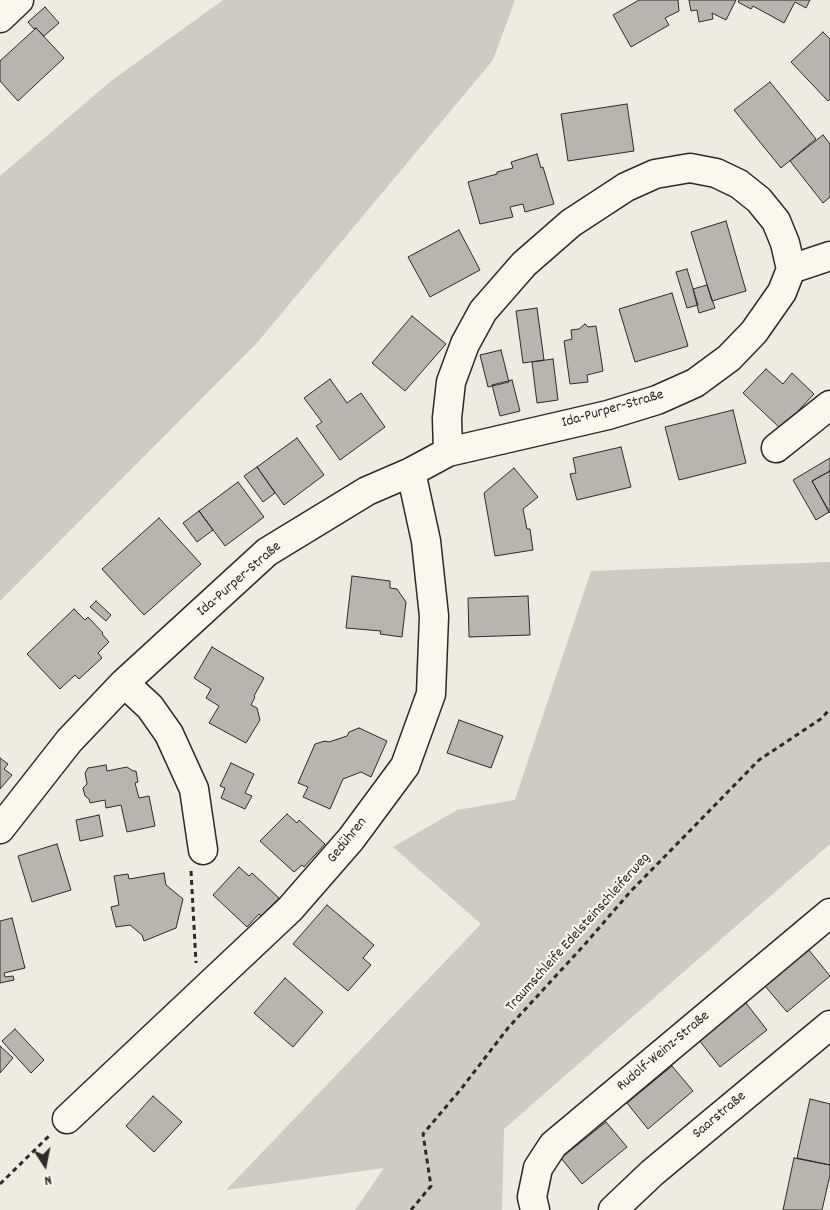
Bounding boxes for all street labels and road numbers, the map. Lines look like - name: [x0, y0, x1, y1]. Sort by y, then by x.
- street label: Ida-Purper-Straße: [560, 387, 666, 433]
- street label: Ida-Purper-Straße: [194, 539, 286, 621]
- street label: Gedühren: [324, 814, 372, 868]
- street label: Traumschleife Edelsteinschleiferweg: [503, 850, 655, 1016]
- street label: Rudolf-Weinz-Straße: [614, 1008, 714, 1096]
- street label: Saarstraße: [690, 1088, 750, 1144]

